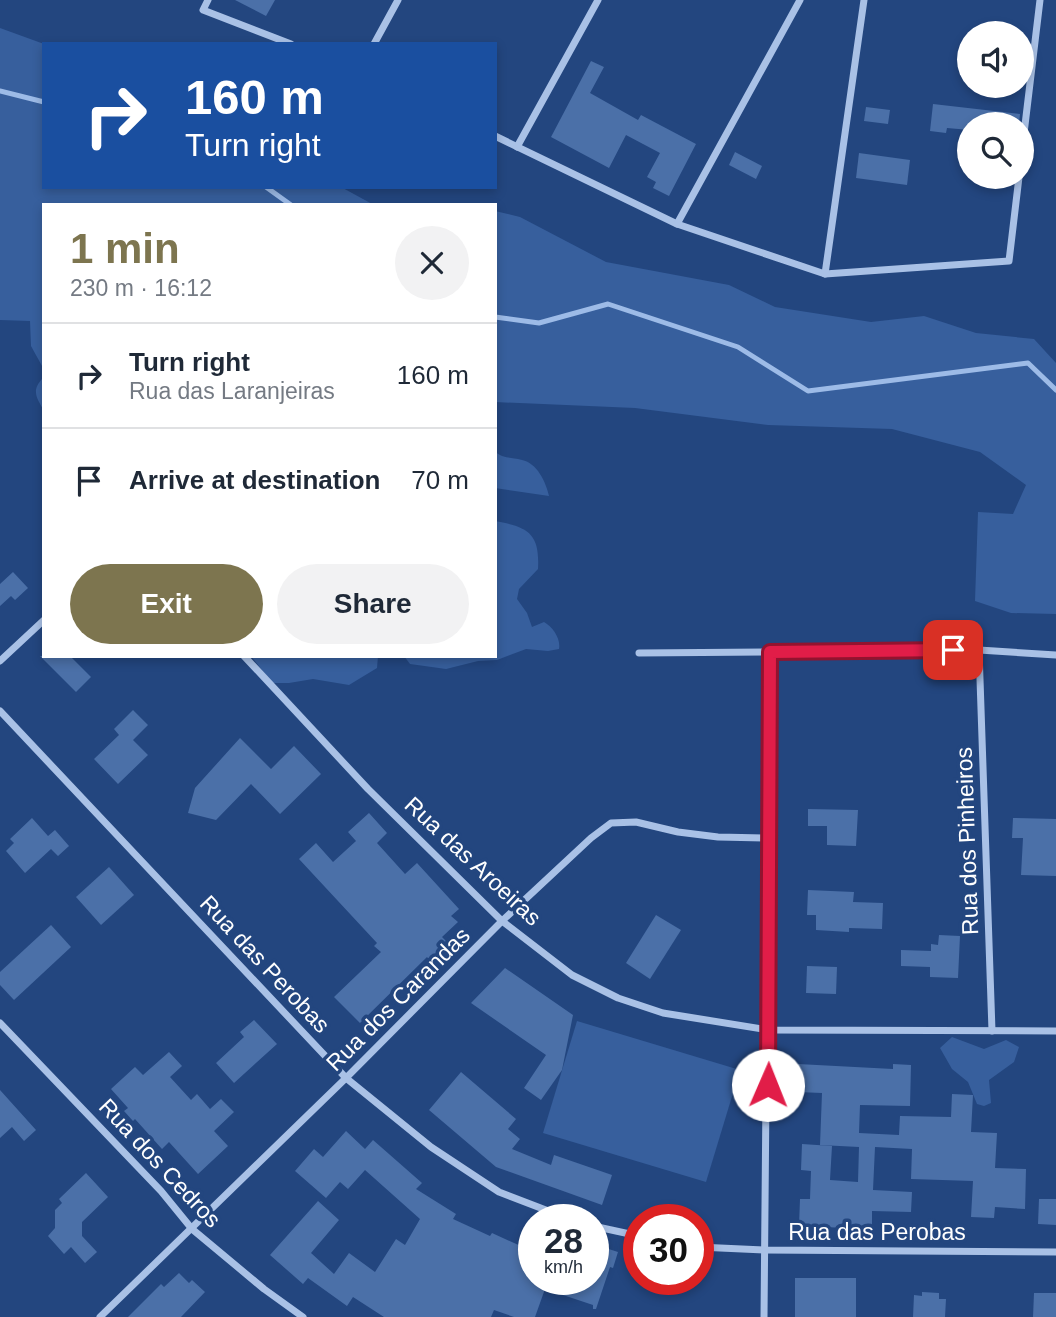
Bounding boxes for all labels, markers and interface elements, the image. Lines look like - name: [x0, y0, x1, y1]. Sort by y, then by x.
- map controls: [957, 21, 1034, 189]
- button: sound: [957, 21, 1034, 98]
- icon: right: [70, 70, 161, 161]
- text: 160 m: [185, 70, 324, 124]
- button: search: [957, 112, 1034, 189]
- text: Turn right: [185, 127, 321, 163]
- text: 1 min: [70, 225, 180, 272]
- button: close: [395, 226, 469, 300]
- text: 230 m · 16:12: [70, 275, 212, 301]
- text: Turn right: [129, 347, 250, 377]
- icon: right: [70, 357, 108, 395]
- text: 160 m: [397, 360, 469, 390]
- text: Rua das Laranjeiras: [129, 378, 335, 404]
- icon: arrive: [70, 462, 108, 500]
- text: Arrive at destination: [129, 465, 380, 495]
- text: 70 m: [411, 465, 469, 495]
- button: Exit: [70, 564, 263, 644]
- button: Share: [277, 564, 469, 644]
- pin: [923, 620, 983, 680]
- icon: arrive: [934, 631, 972, 669]
- street label: Rua dos Pinheiros: [951, 747, 983, 935]
- street label: Rua das Aroeiras: [400, 791, 546, 931]
- street label: Rua das Perobas: [195, 890, 335, 1038]
- street label: Rua dos Carandas: [321, 922, 475, 1076]
- position arrow: [731, 1048, 805, 1122]
- street label: Rua dos Cedros: [94, 1093, 226, 1233]
- speed limit sign: 30: [623, 1204, 714, 1295]
- street label: Rua das Perobas: [788, 1219, 966, 1245]
- text: 28: [544, 1221, 583, 1260]
- text: km/h: [544, 1257, 583, 1277]

